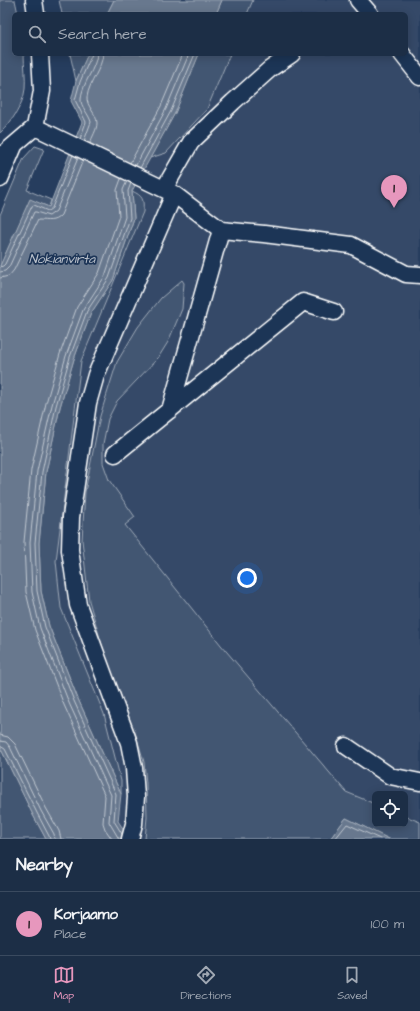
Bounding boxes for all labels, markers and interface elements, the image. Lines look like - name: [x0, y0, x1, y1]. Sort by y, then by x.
- search box: [12, 12, 408, 56]
- icon: search: [26, 23, 48, 45]
- text: Search here: [58, 24, 147, 45]
- pin: 1: [381, 175, 407, 208]
- water label: Nokianvirta: [29, 250, 97, 268]
- your location: [237, 568, 257, 588]
- map controls: [372, 791, 408, 827]
- button: locate: [372, 791, 408, 827]
- text: Nearby: [16, 853, 73, 877]
- text: Korjaamo: [54, 904, 118, 925]
- text: 1: [28, 915, 30, 933]
- text: 100 m: [371, 915, 404, 933]
- text: Place: [54, 925, 86, 943]
- tab: Map: [53, 964, 75, 1003]
- tab: Directions: [180, 964, 232, 1003]
- tab: Saved: [337, 964, 367, 1003]

